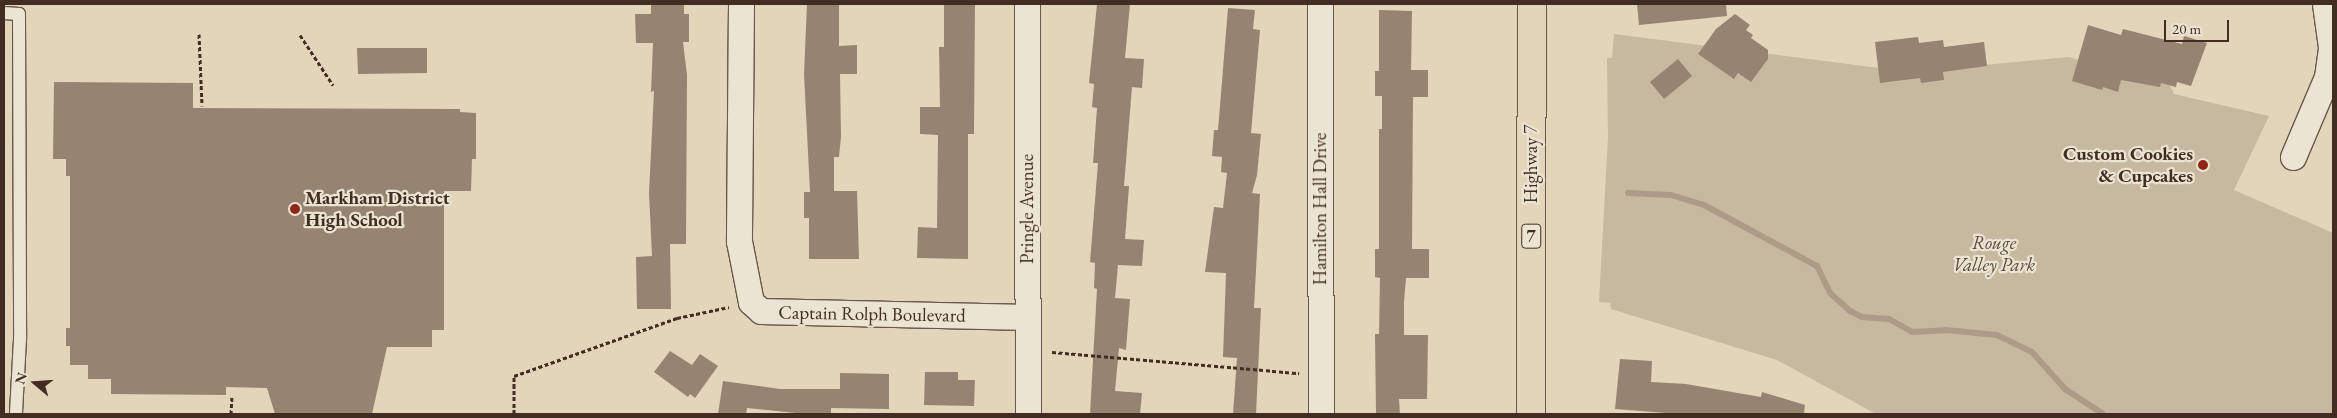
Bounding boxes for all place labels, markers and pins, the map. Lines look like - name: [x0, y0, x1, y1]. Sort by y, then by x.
- place label: Custom Cookies & Cupcakes: [2063, 143, 2193, 187]
- marker: Custom Cookies & Cupcakes: [2197, 159, 2209, 171]
- place label: Markham District High School: [305, 187, 450, 231]
- marker: Markham District High School: [289, 203, 301, 215]

